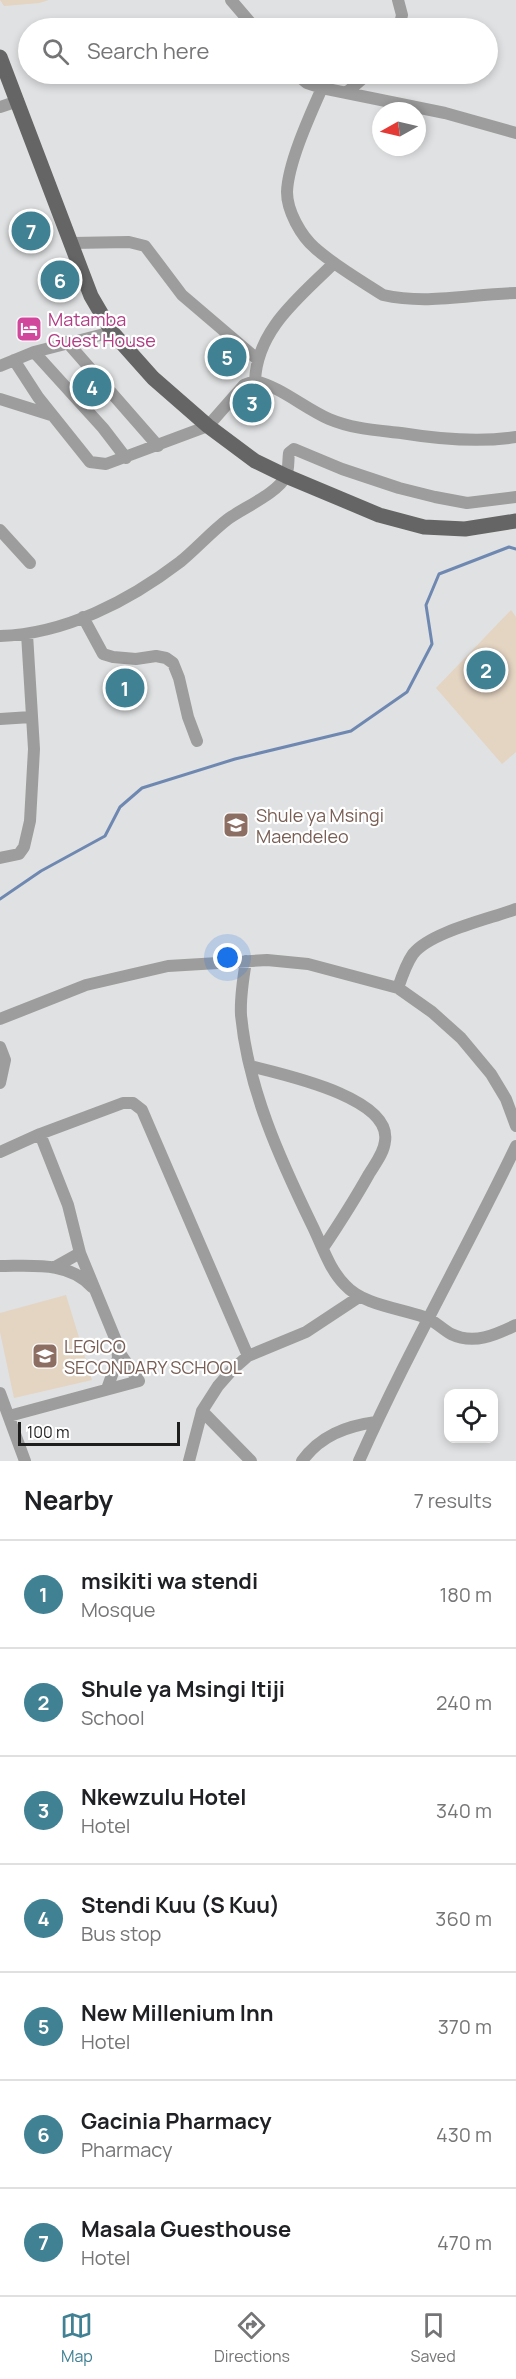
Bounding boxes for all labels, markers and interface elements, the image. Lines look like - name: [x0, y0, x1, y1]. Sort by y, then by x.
- search box: [18, 18, 498, 84]
- icon: search: [39, 35, 72, 68]
- text: Search here: [87, 36, 209, 66]
- north arrow: [372, 102, 426, 156]
- pin: 7: [12, 208, 51, 254]
- pin: 6: [40, 258, 80, 302]
- place label: Matamba Guest House: [48, 307, 156, 352]
- hotel icon: Matamba Guest House: [14, 314, 44, 344]
- pin: 5: [208, 334, 246, 380]
- pin: 4: [72, 364, 112, 410]
- pin: 3: [232, 380, 272, 426]
- pin: 2: [466, 648, 506, 692]
- pin: 1: [106, 666, 144, 710]
- place label: Shule ya Msingi Maendeleo: [256, 803, 384, 848]
- school or university icon: Shule ya Msingi Maendeleo: [221, 810, 251, 840]
- your location: [213, 943, 242, 972]
- place label: LEGICO SECONDARY SCHOOL: [64, 1334, 242, 1379]
- school or university icon: LEGICO SECONDARY SCHOOL: [30, 1341, 60, 1371]
- map controls: [444, 1389, 498, 1443]
- button: locate: [444, 1389, 498, 1443]
- scale bar: [18, 1419, 180, 1446]
- text: 100 m: [27, 1421, 70, 1443]
- text: Nearby: [24, 1482, 113, 1518]
- text: 7 results: [414, 1487, 492, 1514]
- text: msikiti wa stendi: [81, 1566, 258, 1596]
- text: 1: [39, 1581, 48, 1608]
- text: 180 m: [439, 1581, 492, 1608]
- text: Mosque: [81, 1596, 155, 1623]
- text: Shule ya Msingi Itiji: [81, 1674, 285, 1704]
- text: 2: [38, 1689, 49, 1716]
- text: 240 m: [436, 1689, 492, 1716]
- text: School: [81, 1704, 145, 1731]
- text: Nkewzulu Hotel: [81, 1782, 247, 1812]
- text: 3: [38, 1797, 49, 1824]
- text: 340 m: [436, 1797, 492, 1824]
- text: Hotel: [81, 1812, 131, 1839]
- text: Stendi Kuu (S Kuu): [81, 1890, 280, 1920]
- text: 4: [37, 1905, 50, 1932]
- text: 360 m: [435, 1905, 492, 1932]
- text: Bus stop: [81, 1920, 161, 1947]
- text: New Millenium Inn: [81, 1998, 273, 2028]
- text: 5: [38, 2013, 49, 2040]
- text: 370 m: [438, 2013, 492, 2040]
- text: Hotel: [81, 2028, 131, 2055]
- text: Gacinia Pharmacy: [81, 2106, 272, 2136]
- text: 6: [37, 2121, 50, 2148]
- text: 430 m: [436, 2121, 492, 2148]
- text: Pharmacy: [81, 2136, 173, 2163]
- text: Masala Guesthouse: [81, 2214, 291, 2244]
- text: 7: [38, 2229, 49, 2256]
- text: 470 m: [437, 2229, 492, 2256]
- text: Hotel: [81, 2244, 131, 2271]
- tab: Map: [60, 2309, 93, 2367]
- tab: Directions: [214, 2309, 290, 2367]
- tab: Saved: [411, 2309, 456, 2367]

